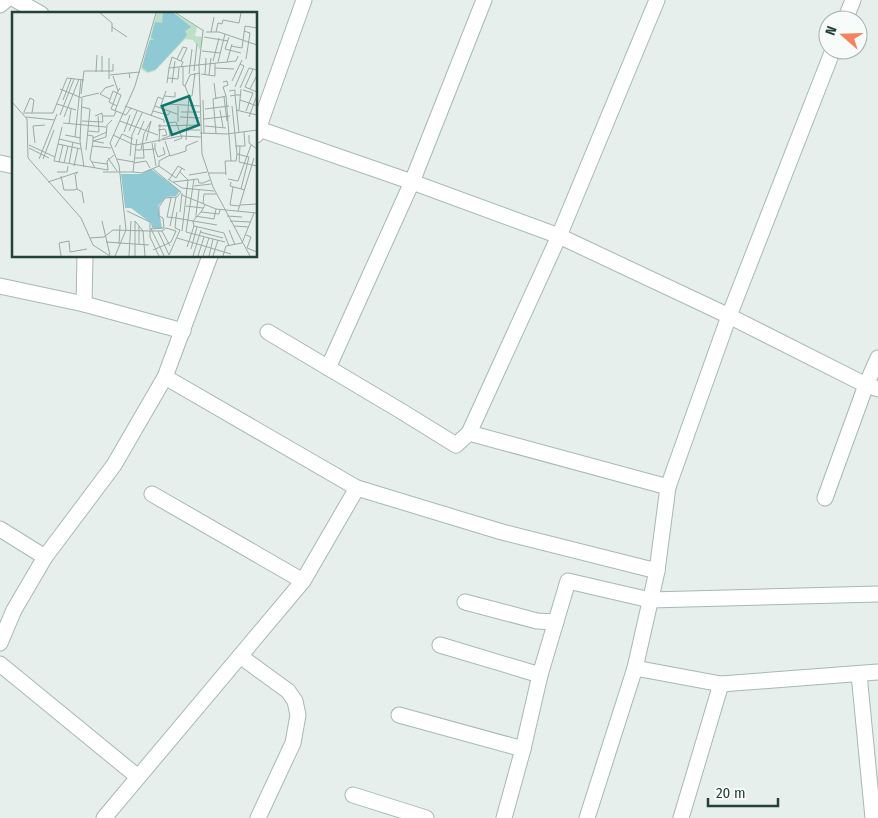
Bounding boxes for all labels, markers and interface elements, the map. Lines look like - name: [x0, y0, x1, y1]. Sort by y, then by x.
- north arrow: [818, 10, 868, 60]
- inset map: [12, 12, 258, 258]
- text: N: [822, 24, 841, 38]
- scale bar: [708, 776, 778, 808]
- text: 20 m: [716, 784, 746, 802]

